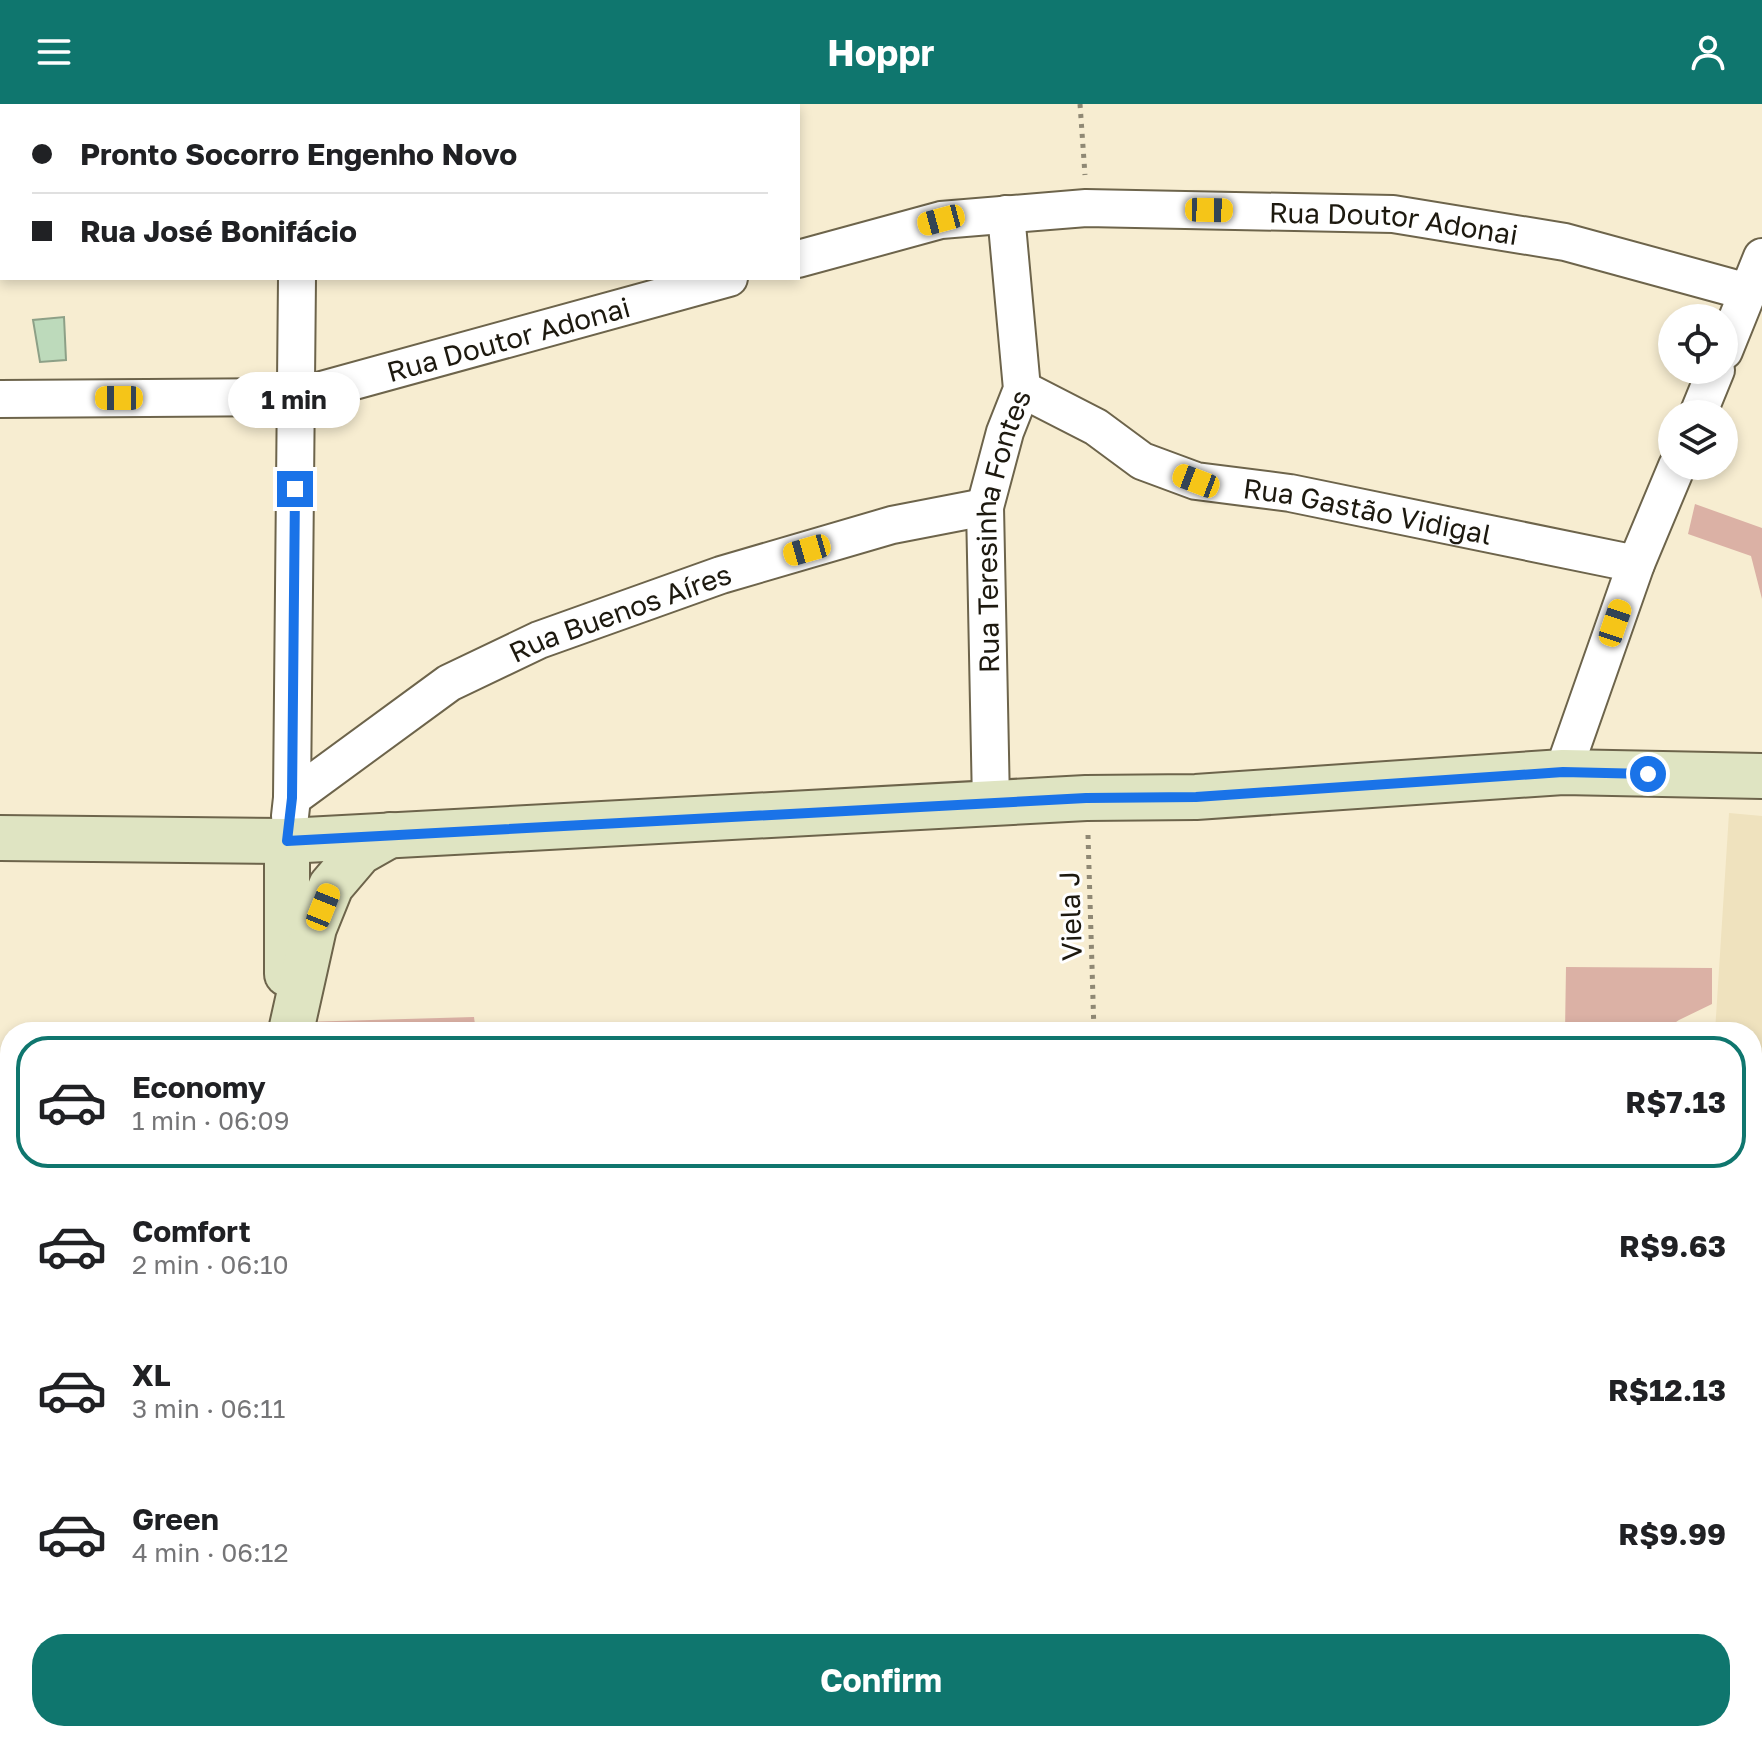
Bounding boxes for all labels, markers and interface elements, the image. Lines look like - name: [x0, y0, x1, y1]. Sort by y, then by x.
- icon: menu: [32, 30, 76, 74]
- icon: person: [1686, 30, 1730, 74]
- text: Hoppr: [827, 31, 935, 74]
- text: Pronto Socorro Engenho Novo: [80, 136, 517, 172]
- street label: Rua Doutor Adonai: [1269, 195, 1521, 251]
- car: [1185, 198, 1233, 222]
- car: [915, 202, 967, 238]
- text: Rua José Bonifácio: [80, 213, 357, 249]
- street label: Rua Doutor Adonai: [383, 290, 633, 388]
- map controls: [1658, 304, 1738, 480]
- button: locate: [1658, 304, 1738, 384]
- callout: 1 min: [229, 373, 361, 429]
- text: 1 min: [261, 384, 327, 415]
- street label: Rua Teresinha Fontes: [968, 385, 1037, 674]
- car: [95, 386, 143, 410]
- button: layers: [1658, 400, 1738, 480]
- car: [1169, 461, 1223, 501]
- route end: [277, 471, 313, 507]
- street label: Rua Gastão Vidigal: [1241, 471, 1495, 550]
- car: [781, 532, 833, 568]
- street label: Rua Buenos Aíres: [504, 557, 735, 668]
- car: [1596, 596, 1634, 650]
- route start: [1630, 756, 1666, 792]
- street label: Viela J: [1052, 871, 1088, 961]
- car: [303, 880, 343, 934]
- icon: car: [36, 1066, 108, 1138]
- text: Economy: [132, 1069, 266, 1105]
- text: R$7.13: [1625, 1084, 1726, 1120]
- text: 1 min · 06:09: [132, 1105, 289, 1136]
- icon: car: [36, 1210, 108, 1282]
- text: Comfort: [132, 1213, 251, 1249]
- text: R$9.63: [1619, 1228, 1726, 1264]
- text: 2 min · 06:10: [132, 1249, 289, 1280]
- icon: car: [36, 1354, 108, 1426]
- text: XL: [132, 1357, 171, 1393]
- text: R$12.13: [1608, 1372, 1726, 1408]
- text: 3 min · 06:11: [132, 1393, 285, 1424]
- icon: car: [36, 1498, 108, 1570]
- text: Green: [132, 1501, 219, 1537]
- text: R$9.99: [1618, 1516, 1726, 1552]
- text: 4 min · 06:12: [132, 1537, 288, 1568]
- button: Confirm: [32, 1634, 1730, 1726]

